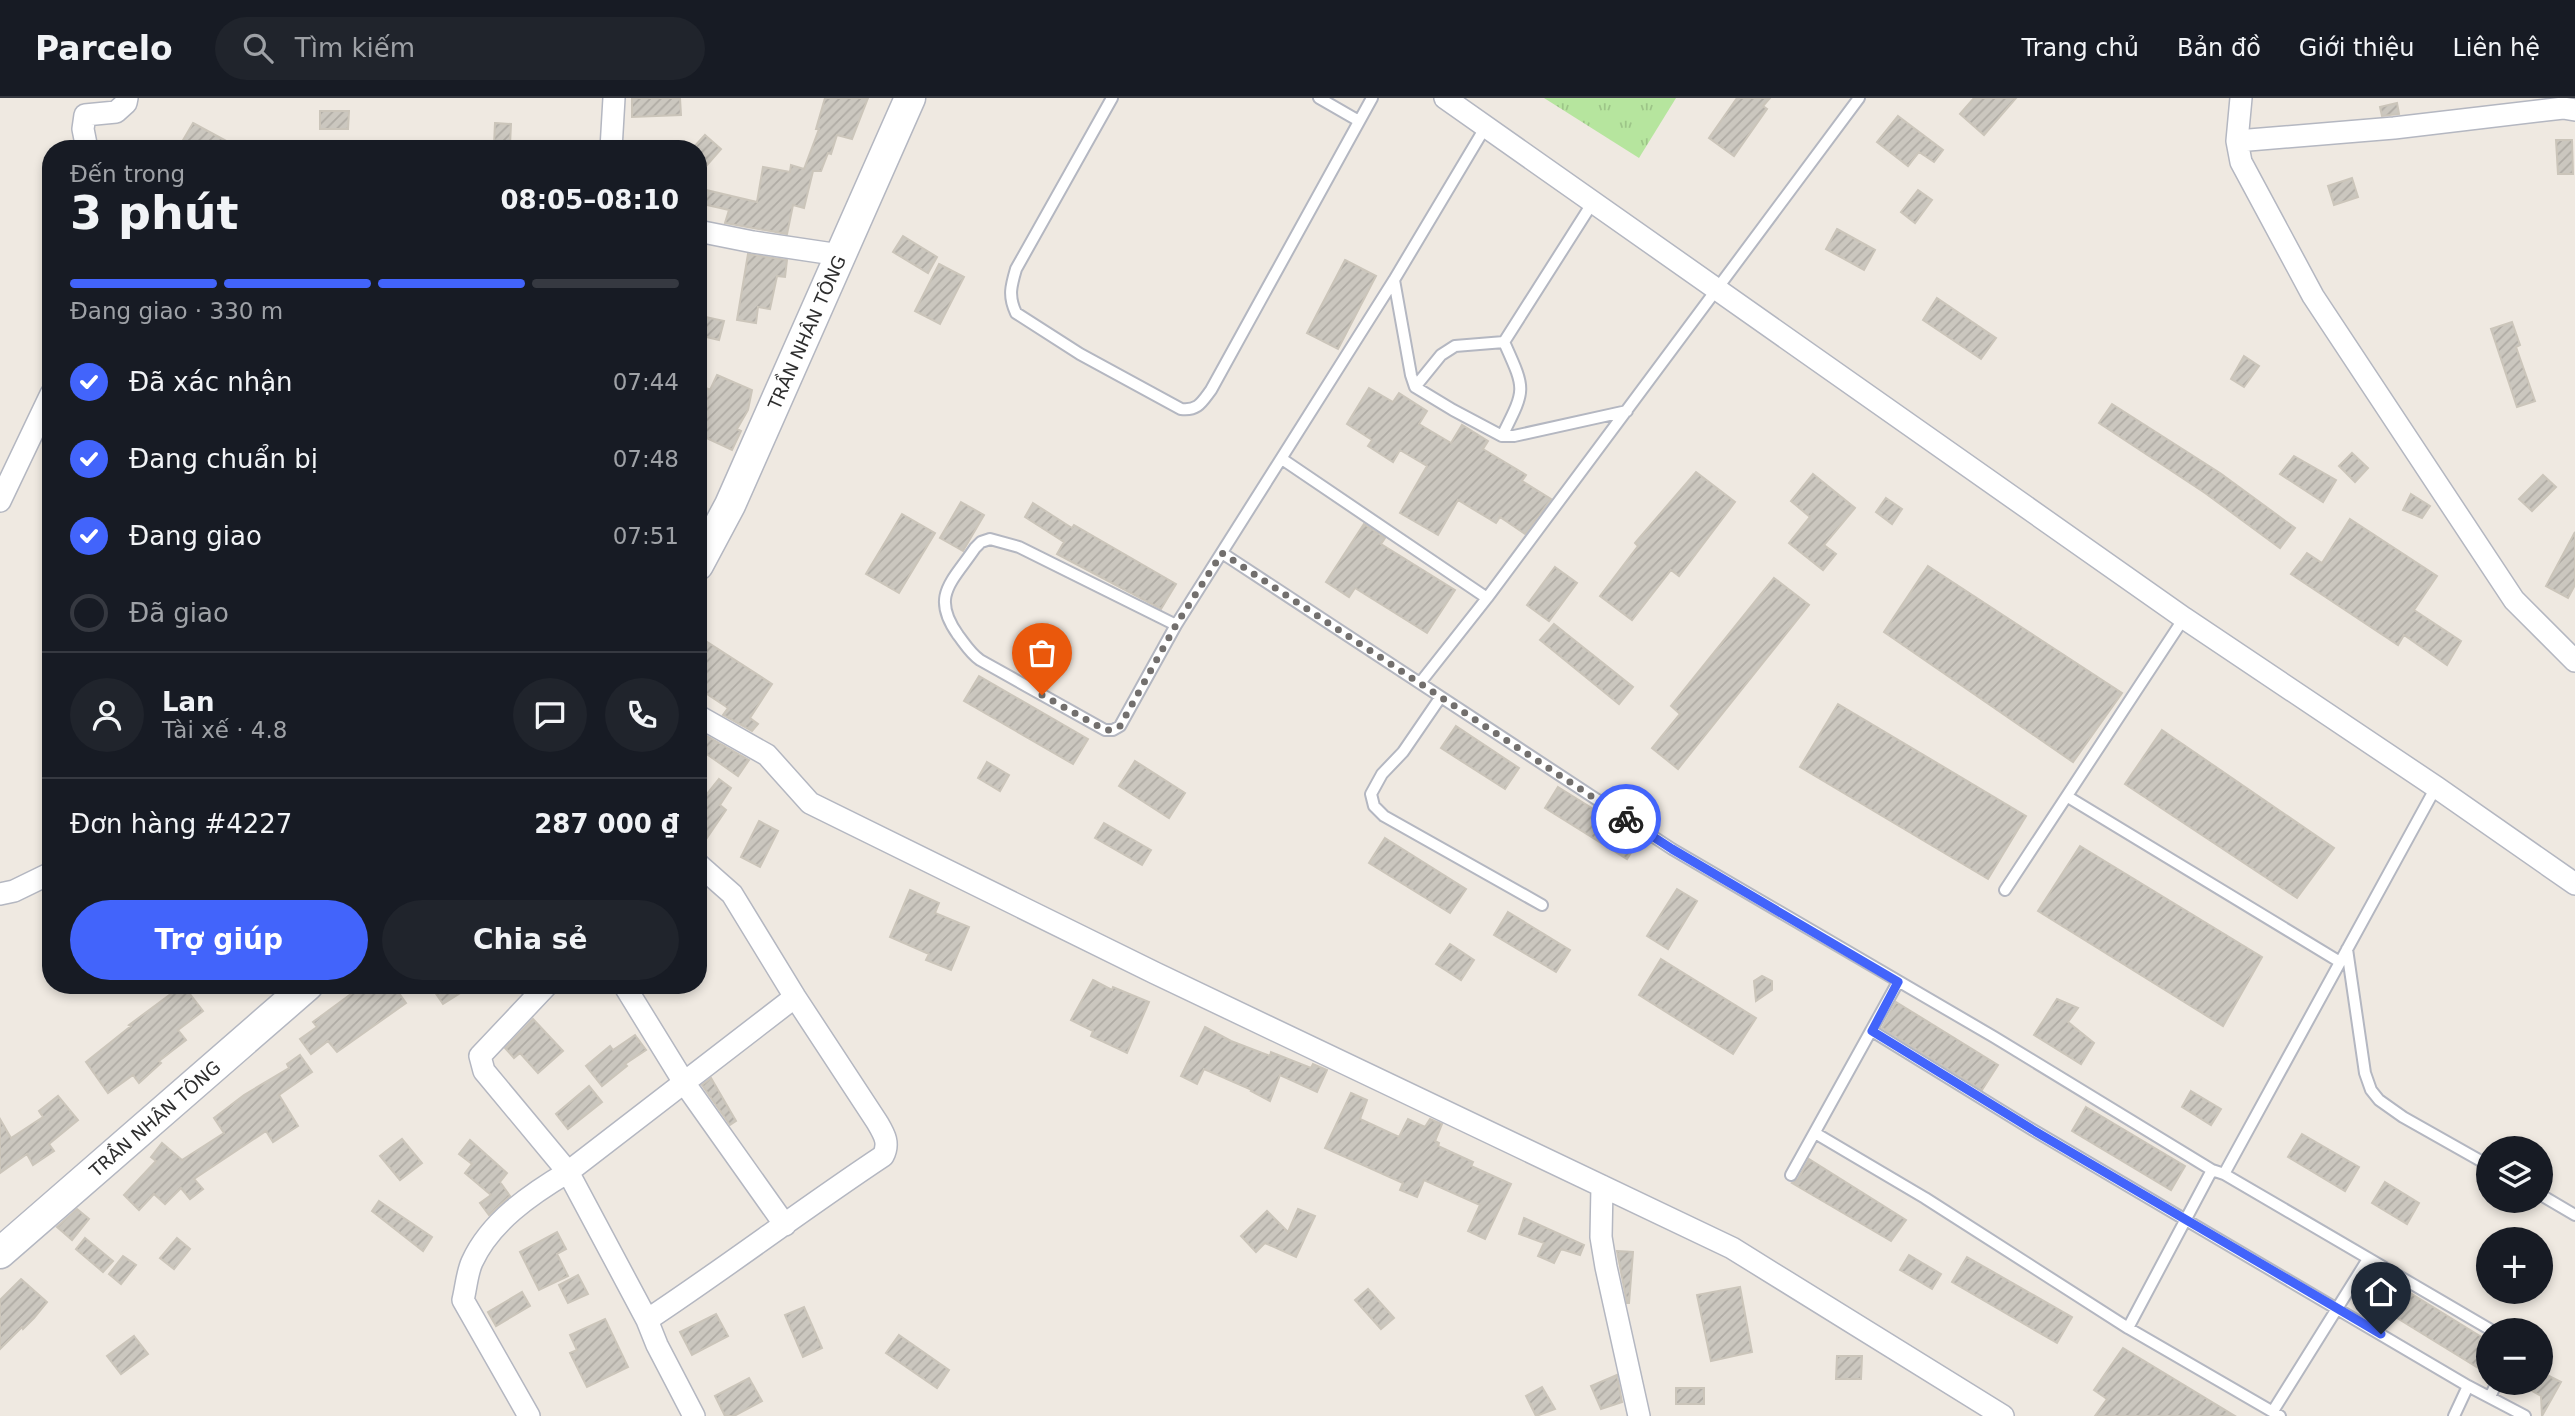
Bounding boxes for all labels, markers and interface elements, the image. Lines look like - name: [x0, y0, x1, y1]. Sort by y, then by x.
- search box: [215, 17, 705, 80]
- text: Parcelo: [35, 29, 173, 68]
- icon: search: [239, 29, 277, 67]
- text: Tìm kiếm: [295, 33, 415, 63]
- text: Trang chủ: [2022, 34, 2139, 62]
- text: Bản đồ: [2177, 34, 2261, 62]
- text: Giới thiệu: [2299, 34, 2414, 62]
- text: Liên hệ: [2452, 34, 2540, 62]
- text: Đến trong: [70, 161, 185, 187]
- text: 08:05–08:10: [500, 185, 679, 215]
- text: 3 phút: [70, 186, 238, 240]
- street label: TRẦN NHÂN TÔNG: [763, 252, 850, 413]
- text: Đang giao · 330 m: [70, 298, 283, 324]
- icon: check: [70, 363, 108, 401]
- text: Đã xác nhận: [129, 367, 293, 397]
- text: 07:44: [613, 369, 679, 395]
- icon: check: [70, 440, 108, 478]
- text: Đang chuẩn bị: [129, 444, 318, 474]
- text: 07:48: [613, 446, 679, 472]
- icon: check: [70, 517, 108, 555]
- text: Đang giao: [129, 521, 262, 551]
- text: 07:51: [613, 523, 679, 549]
- text: Đã giao: [129, 598, 229, 628]
- pin: [1012, 623, 1072, 695]
- icon: bag: [1023, 634, 1061, 672]
- button: person: [70, 678, 144, 752]
- button: chat: [513, 678, 587, 752]
- button: phone: [605, 678, 679, 752]
- text: Lan: [162, 687, 215, 717]
- text: Tài xế · 4.8: [162, 717, 287, 743]
- courier: [1591, 784, 1661, 854]
- icon: bike: [1607, 800, 1645, 838]
- text: Đơn hàng #4227: [70, 809, 292, 839]
- text: 287 000 ₫: [534, 809, 679, 839]
- button: Trợ giúp: [70, 900, 368, 980]
- button: Chia sẻ: [382, 900, 679, 980]
- street label: TRẦN NHÂN TÔNG: [84, 1056, 224, 1182]
- map controls: [2476, 1136, 2553, 1395]
- button: layers: [2476, 1136, 2553, 1213]
- button: +: [2476, 1227, 2553, 1304]
- pin: [2351, 1262, 2411, 1334]
- icon: home: [2362, 1273, 2400, 1311]
- button: −: [2476, 1318, 2553, 1395]

